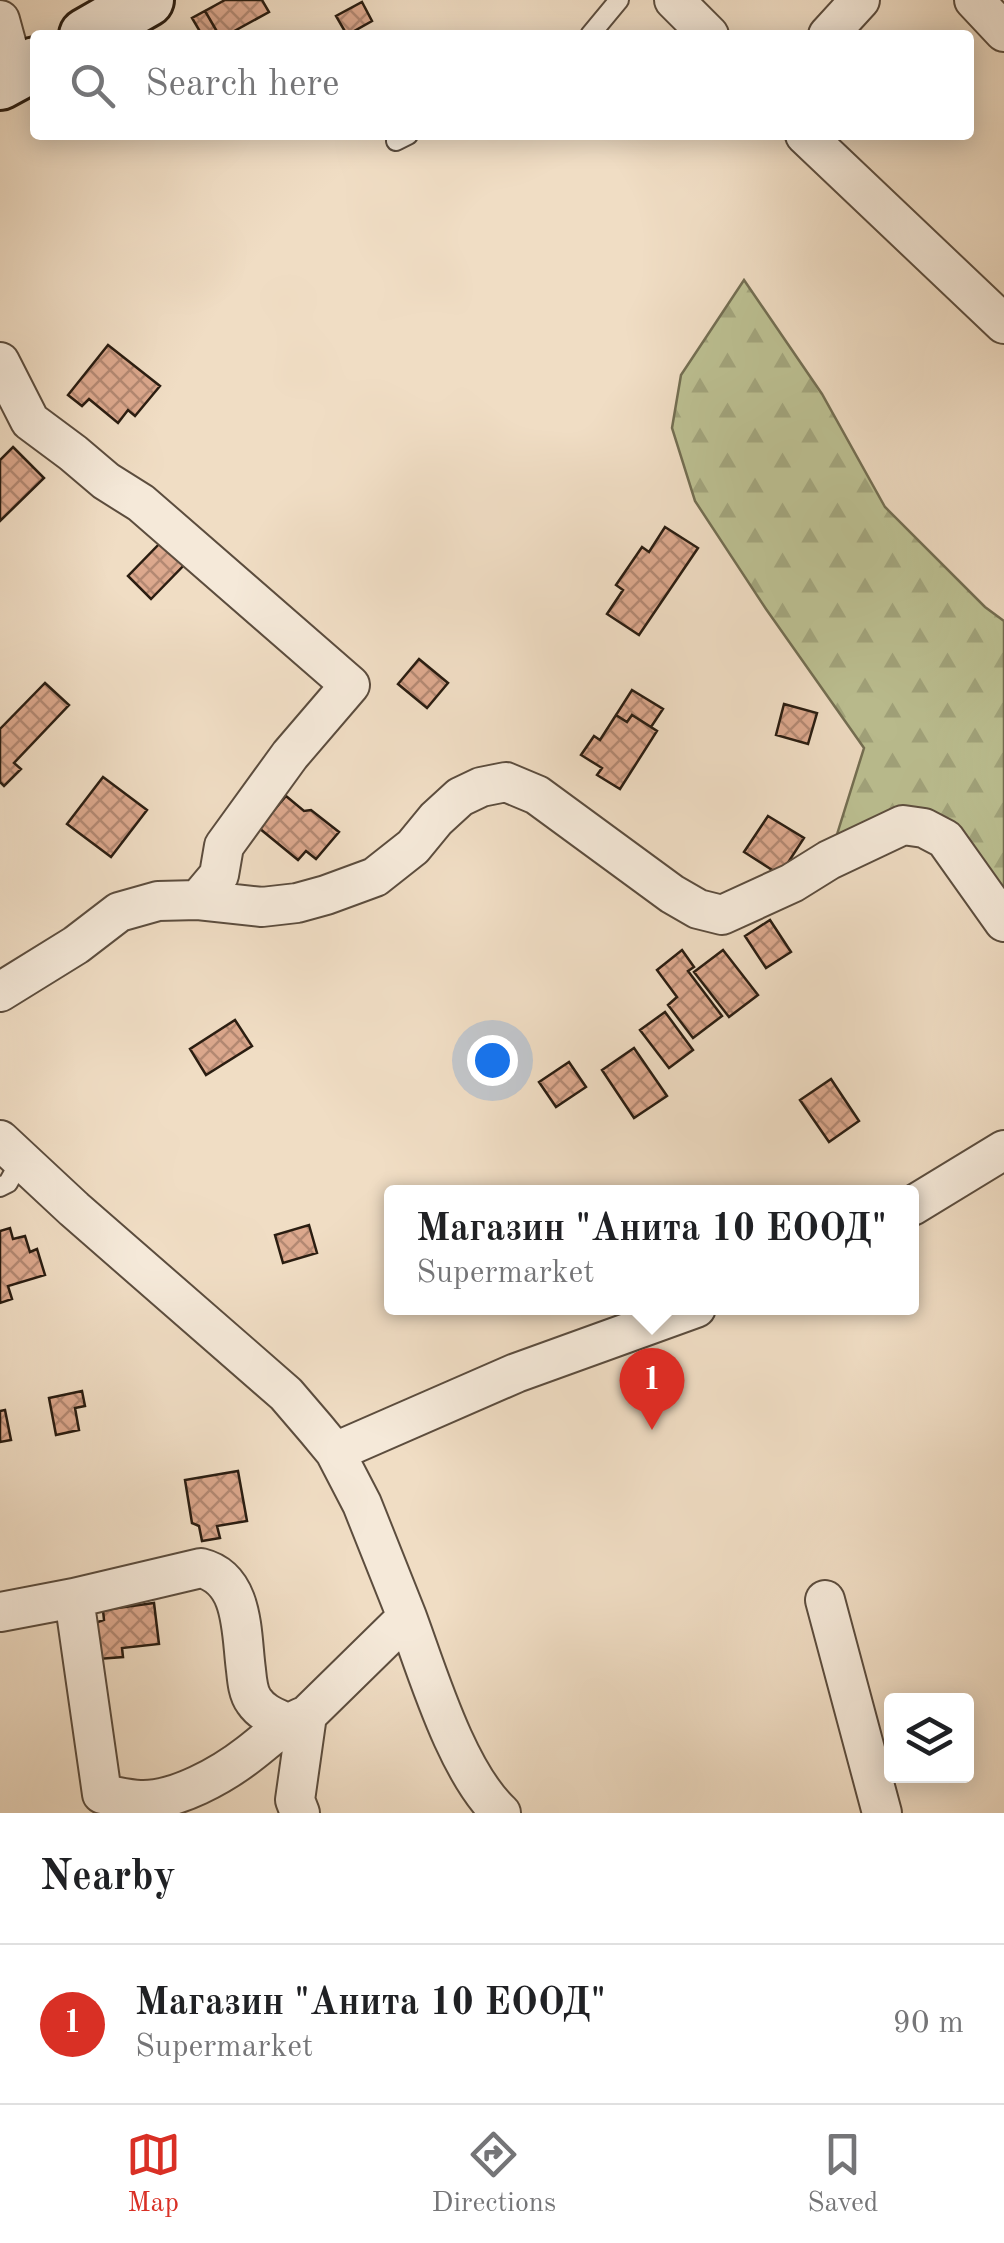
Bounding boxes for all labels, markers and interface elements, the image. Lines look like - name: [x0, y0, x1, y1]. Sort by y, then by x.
- search box: [30, 30, 974, 140]
- icon: search: [65, 58, 120, 113]
- text: Search here: [145, 66, 340, 104]
- your location: [467, 1035, 518, 1086]
- popup: [384, 1185, 919, 1315]
- text: Магазин "Анита 10 ЕООД": [416, 1211, 887, 1249]
- text: Supermarket: [416, 1258, 594, 1290]
- pin: 1: [620, 1348, 684, 1430]
- map controls: [884, 1693, 974, 1783]
- button: layers: [884, 1693, 974, 1783]
- text: Nearby: [40, 1857, 176, 1899]
- text: Магазин "Анита 10 ЕООД": [135, 1985, 606, 2023]
- text: 1: [63, 2008, 82, 2040]
- text: 90 m: [893, 2008, 964, 2040]
- text: Supermarket: [135, 2032, 313, 2064]
- tab: Map: [126, 2127, 181, 2222]
- tab: Directions: [432, 2127, 556, 2222]
- tab: Saved: [807, 2127, 878, 2222]

